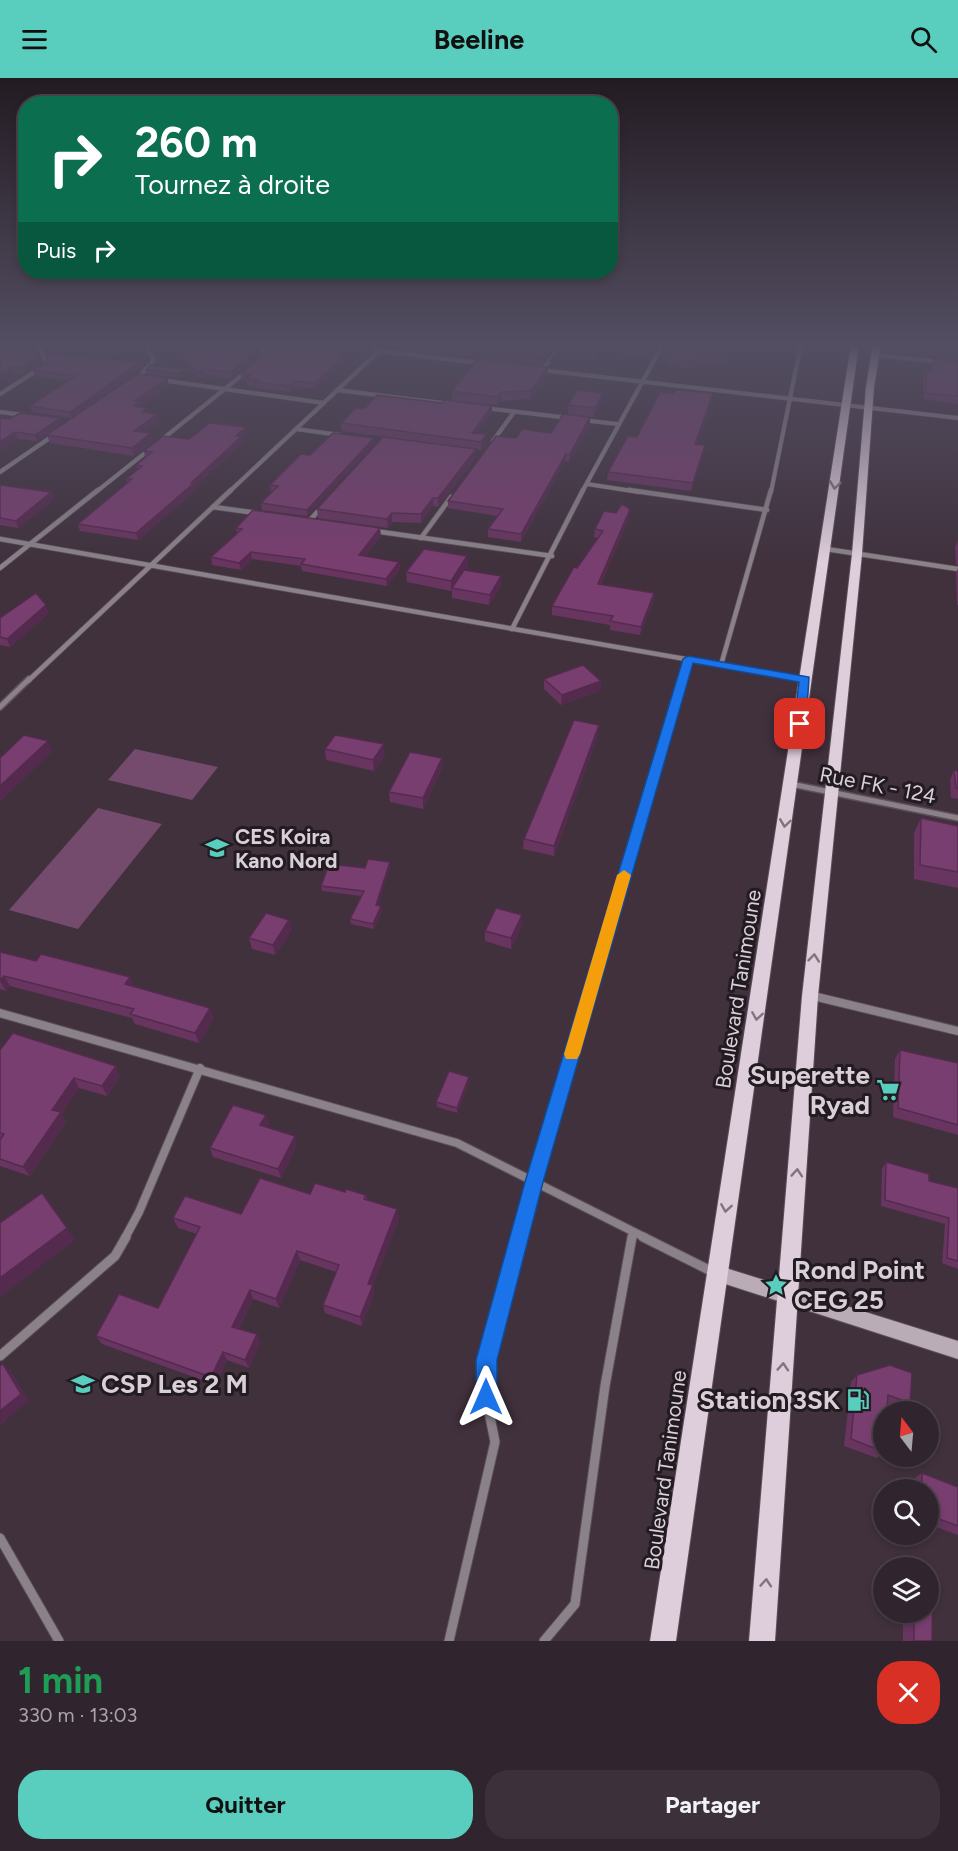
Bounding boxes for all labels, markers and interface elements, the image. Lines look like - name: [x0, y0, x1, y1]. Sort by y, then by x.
- icon: menu: [18, 23, 51, 56]
- text: Beeline: [434, 23, 524, 56]
- icon: search: [907, 23, 940, 56]
- text: 260 m: [135, 117, 258, 168]
- icon: right: [36, 120, 114, 198]
- text: Tournez à droite: [135, 168, 330, 201]
- icon: right: [88, 234, 121, 267]
- text: Puis: [36, 237, 76, 264]
- one-way arrow: [829, 480, 841, 489]
- pin: [774, 698, 825, 749]
- icon: arrive: [783, 707, 816, 740]
- street label: Rue FK - 124: [818, 761, 938, 809]
- one-way arrow: [780, 818, 792, 828]
- place label: CES Koira Kano Nord: [235, 824, 338, 873]
- school or university icon: CES Koira Kano Nord: [204, 835, 230, 861]
- street label: Boulevard Tanimoune: [710, 888, 766, 1090]
- one-way arrow: [807, 953, 820, 962]
- one-way arrow: [751, 1010, 764, 1020]
- place label: Superette Ryad: [750, 1059, 870, 1121]
- supermarket icon: Superette Ryad: [875, 1077, 901, 1103]
- one-way arrow: [791, 1168, 804, 1177]
- one-way arrow: [720, 1203, 733, 1213]
- place label: Rond Point CEG 25: [794, 1254, 925, 1316]
- place icon: Rond Point CEG 25: [763, 1272, 789, 1298]
- one-way arrow: [776, 1363, 789, 1372]
- position arrow: [454, 1365, 518, 1429]
- place label: CSP Les 2 M: [101, 1368, 248, 1400]
- street label: Boulevard Tanimoune: [639, 1369, 691, 1571]
- school or university icon: CSP Les 2 M: [70, 1371, 96, 1397]
- place label: Station 3SK: [699, 1384, 841, 1416]
- fuel station icon: Station 3SK: [845, 1387, 871, 1413]
- north arrow: [873, 1401, 939, 1467]
- map controls: [873, 1401, 939, 1623]
- button: search: [873, 1479, 939, 1545]
- button: layers: [873, 1557, 939, 1623]
- one-way arrow: [759, 1578, 772, 1587]
- text: 1 min: [18, 1659, 103, 1702]
- button: close: [877, 1661, 940, 1724]
- text: 330 m · 13:03: [18, 1703, 137, 1727]
- button: Quitter: [18, 1770, 473, 1839]
- button: Partager: [485, 1770, 940, 1839]

